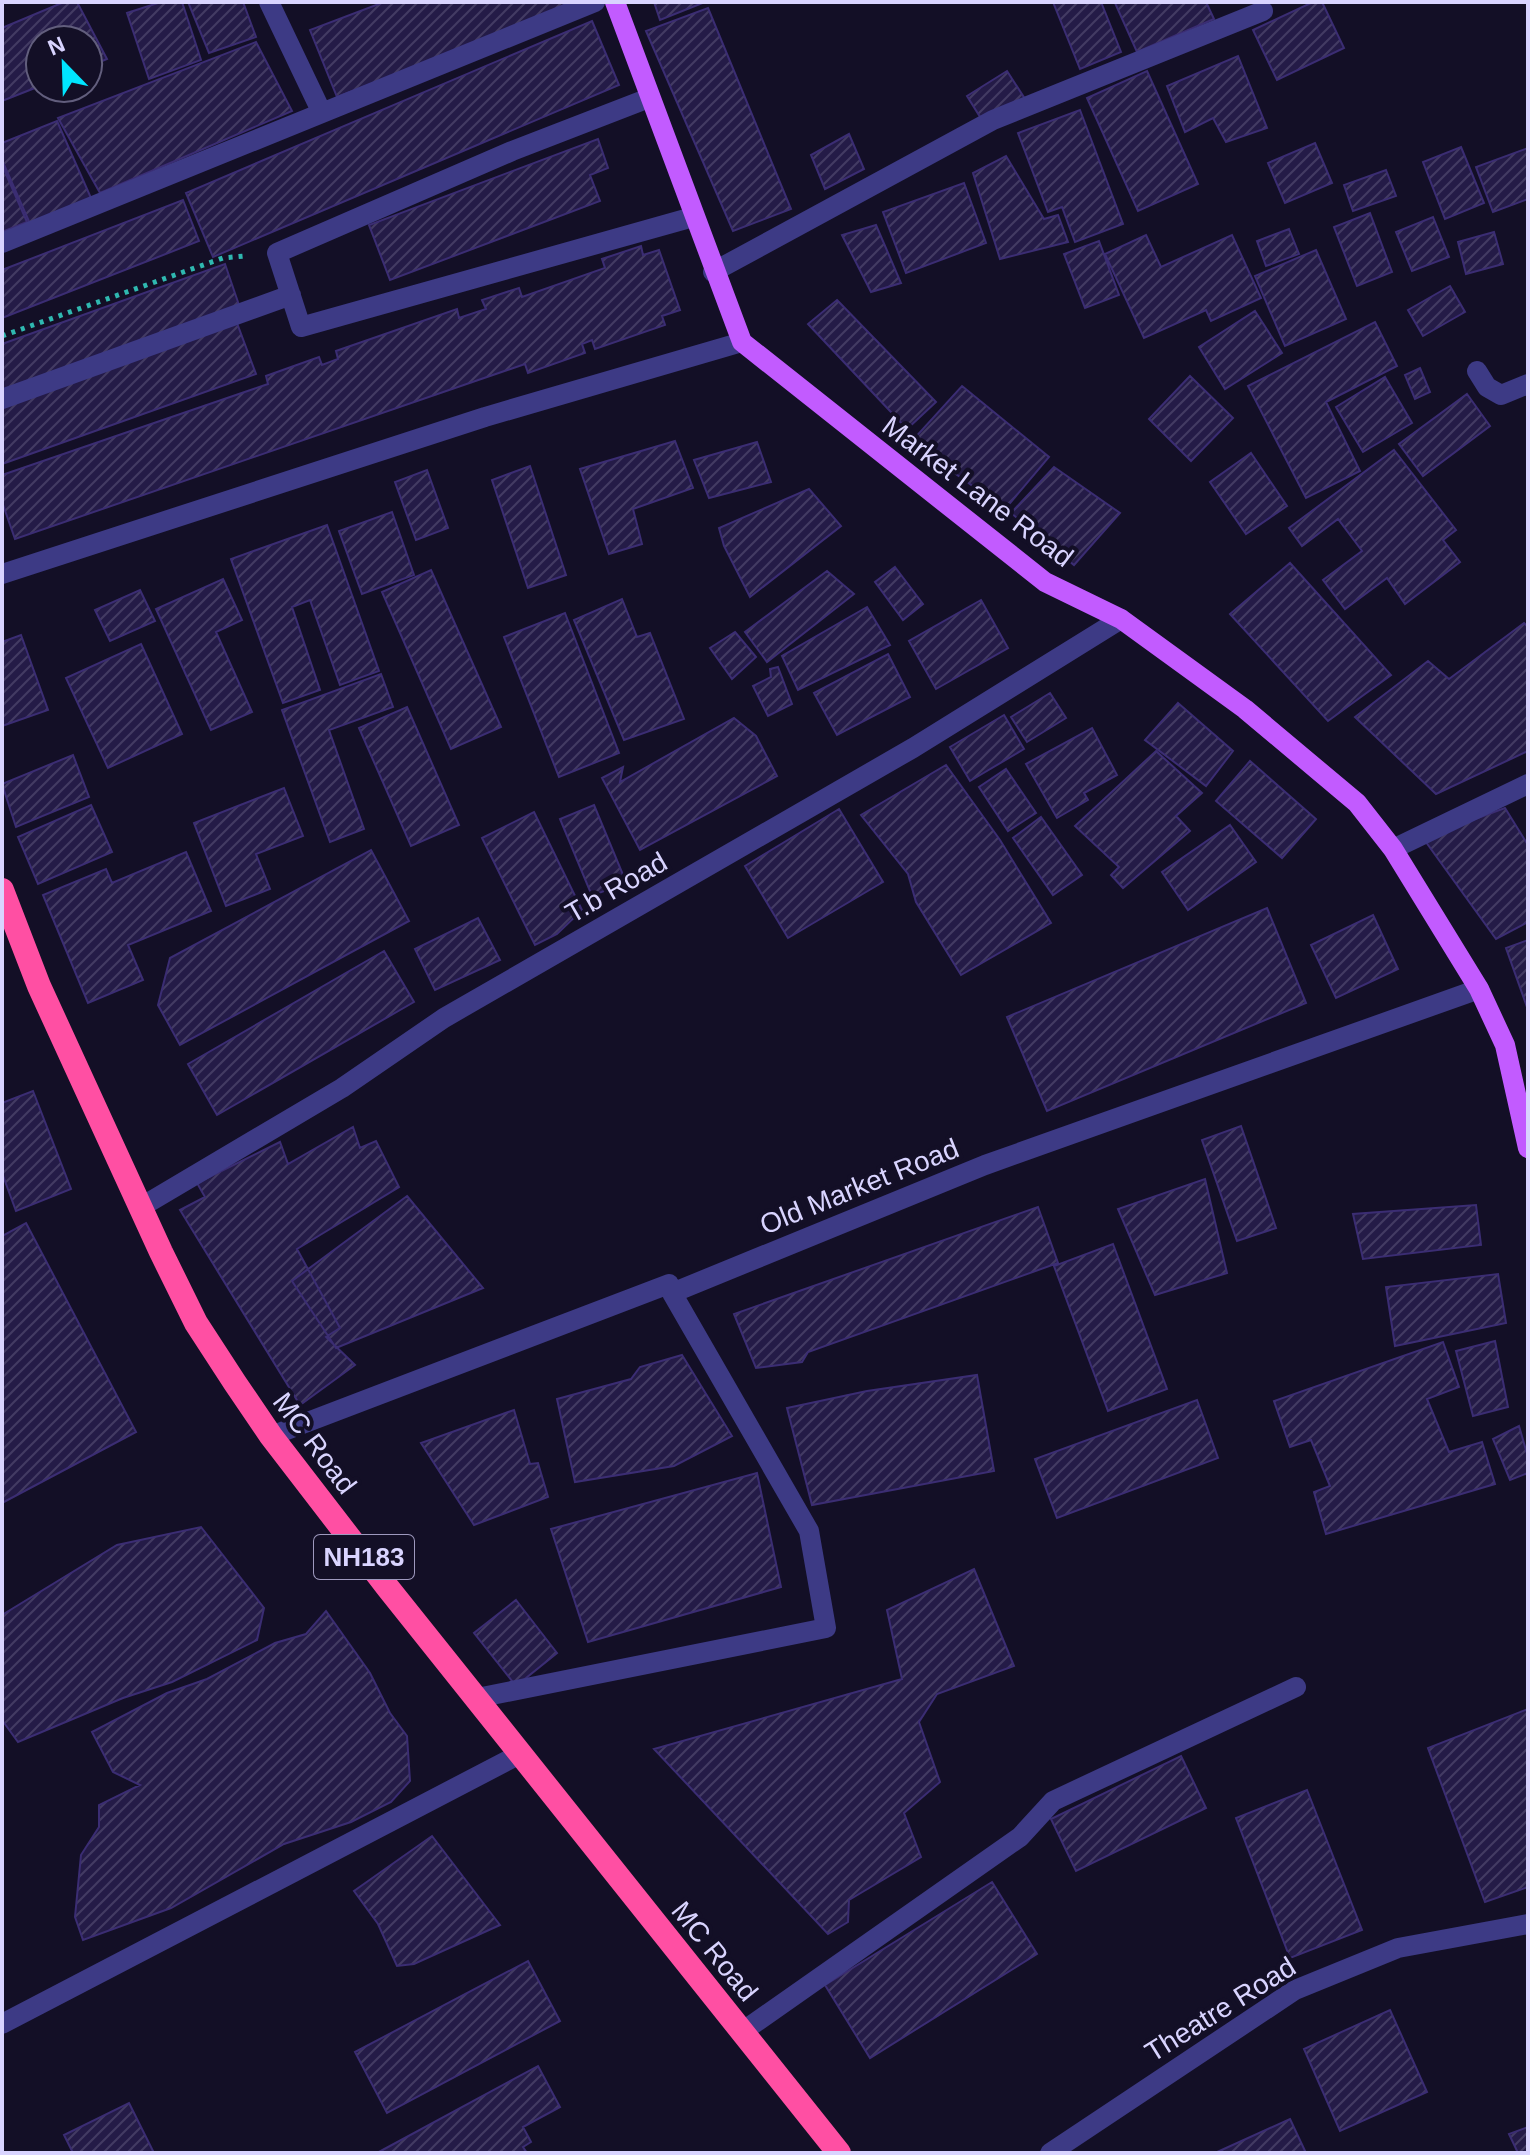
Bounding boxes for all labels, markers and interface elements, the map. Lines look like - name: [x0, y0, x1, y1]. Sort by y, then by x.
- north arrow: [24, 24, 104, 104]
- text: N: [44, 31, 69, 61]
- street label: Market Lane Road: [876, 410, 1079, 573]
- street label: T.b Road: [560, 846, 673, 929]
- street label: Old Market Road: [755, 1132, 963, 1240]
- street label: MC Road: [267, 1387, 363, 1500]
- road number: NH183: [314, 1535, 414, 1579]
- street label: MC Road: [665, 1896, 764, 2007]
- street label: Theatre Road: [1139, 1951, 1301, 2068]

